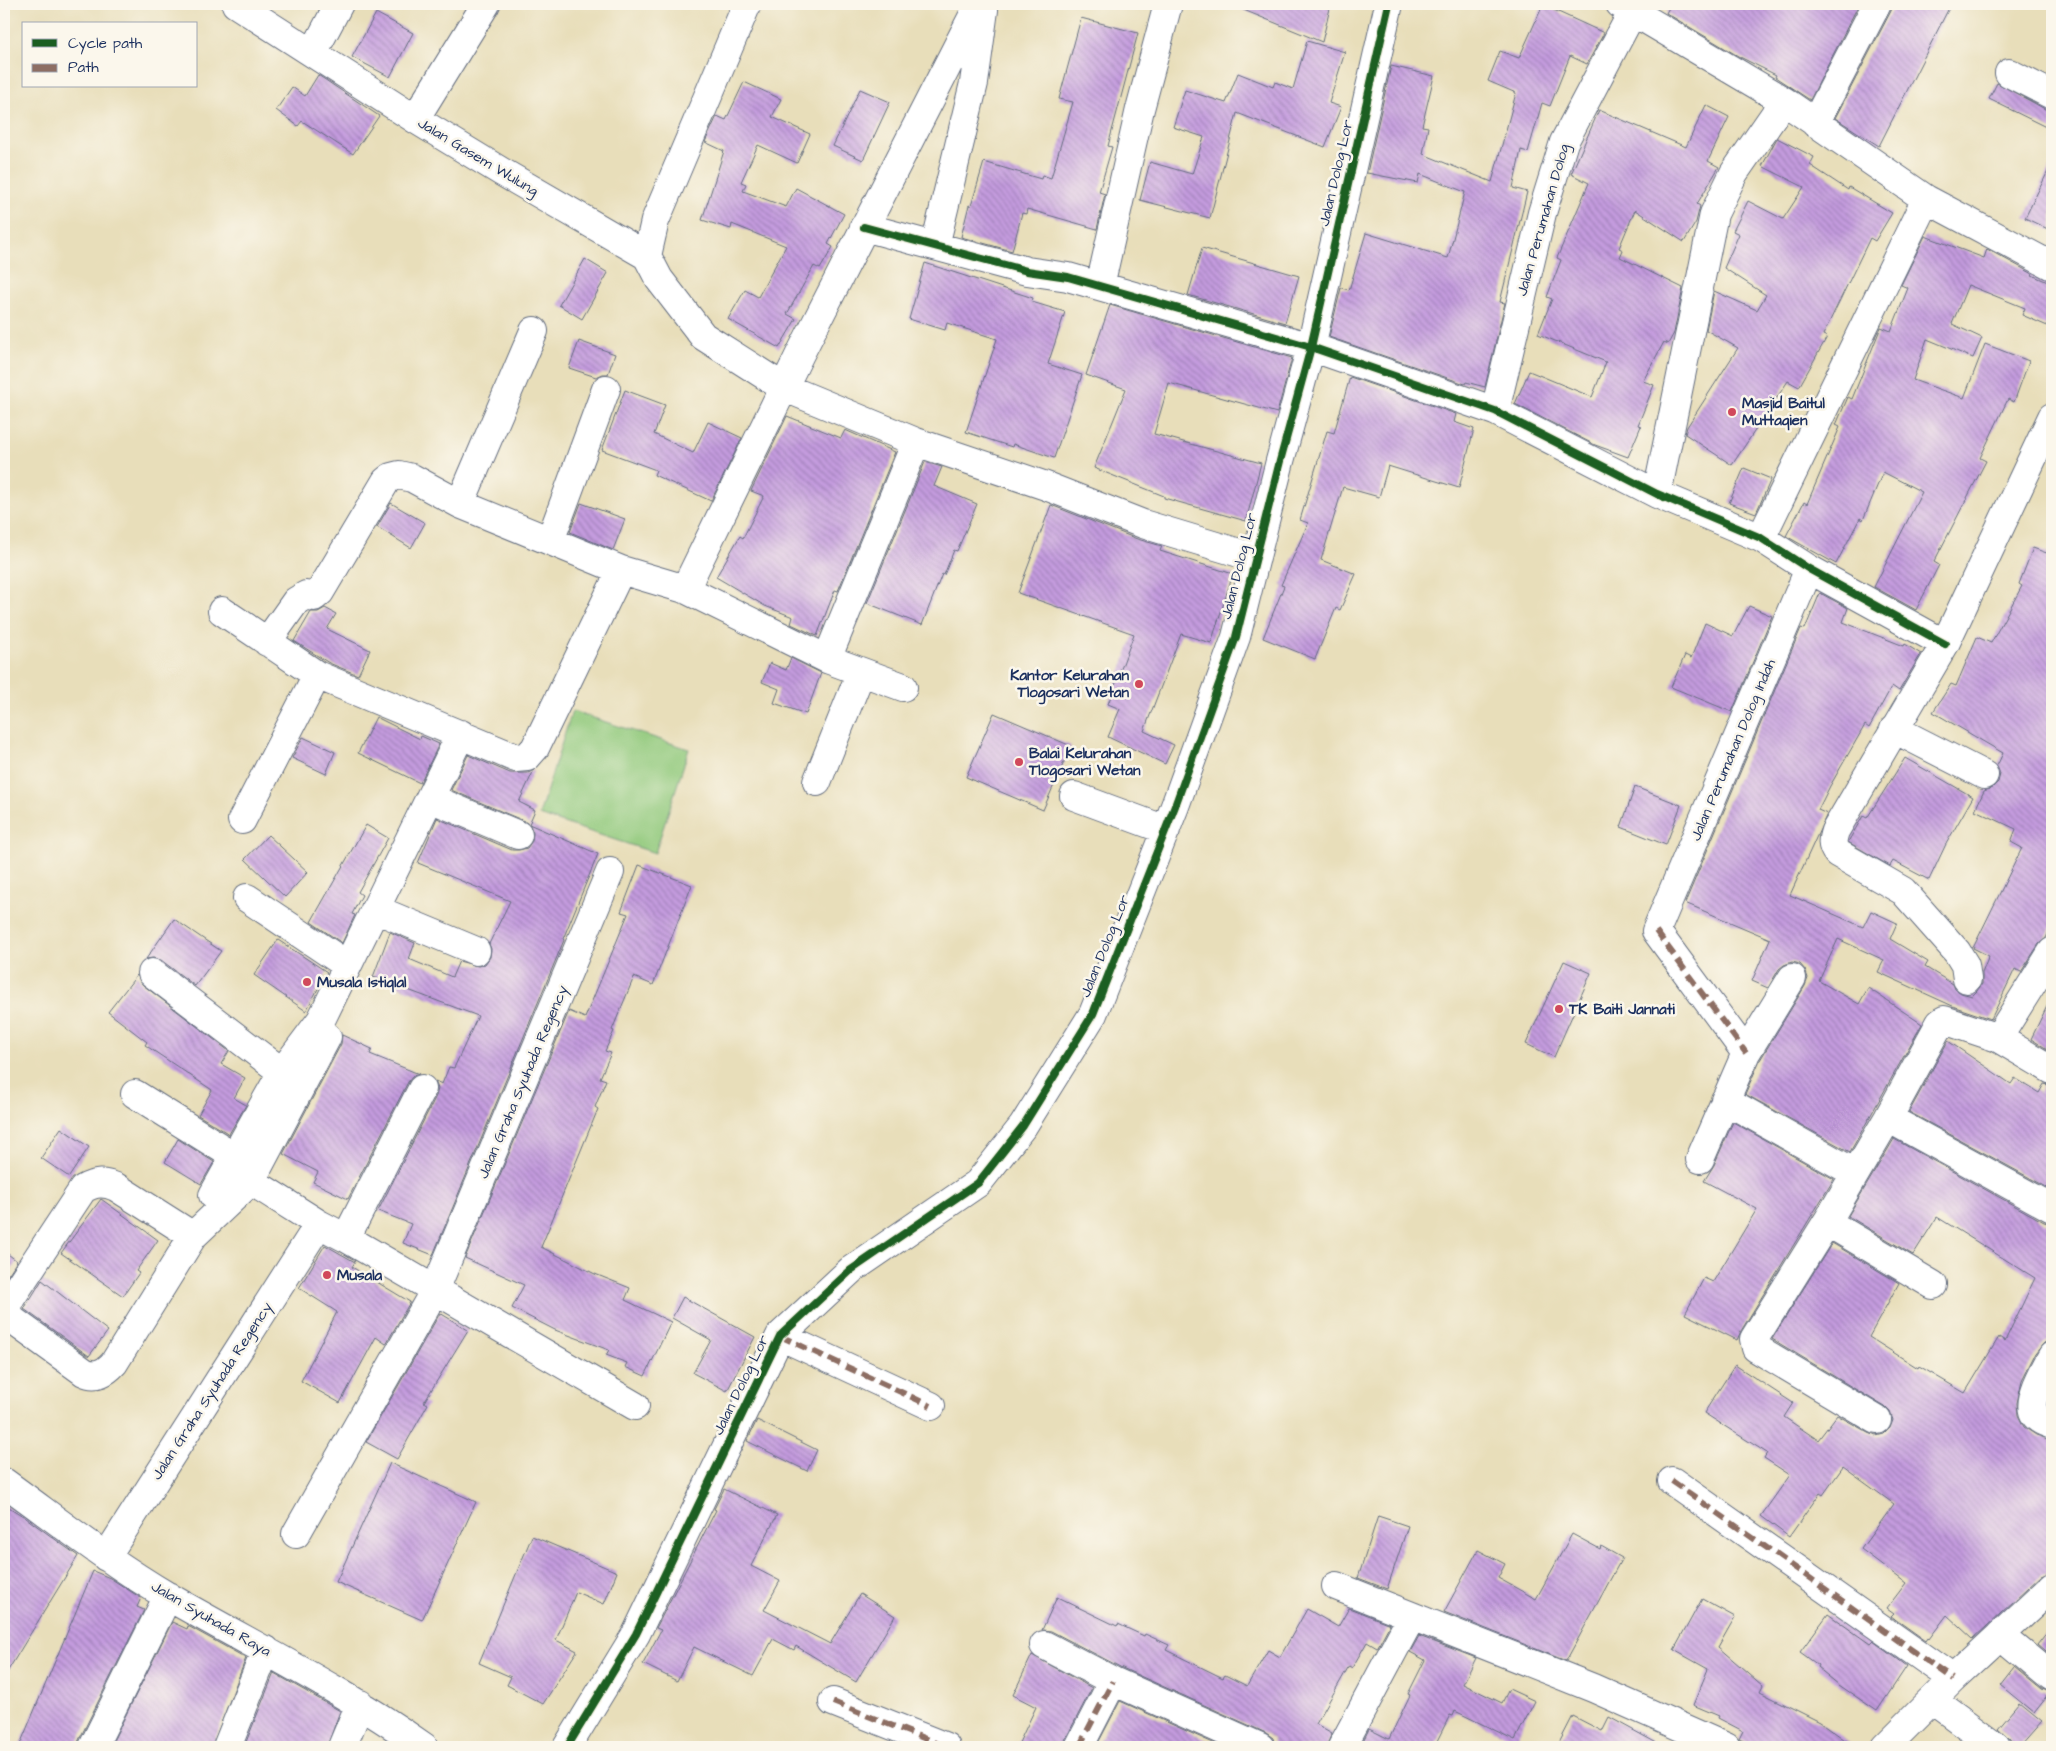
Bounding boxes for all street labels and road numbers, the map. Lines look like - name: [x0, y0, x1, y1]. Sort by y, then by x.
- street label: Jalan Gasem Wulung: [413, 113, 542, 202]
- street label: Jalan Dolog Lor: [1314, 118, 1359, 229]
- street label: Jalan Perumahan Dolog: [1511, 141, 1576, 299]
- street label: Jalan Dolog Lor: [1216, 511, 1263, 622]
- street label: Jalan Perumahan Dolog Indah: [1685, 655, 1782, 845]
- street label: Jalan Dolog Lor: [1075, 892, 1136, 1001]
- street label: Jalan Graha Syuhada Regency: [473, 982, 574, 1182]
- street label: Jalan Graha Syuhada Regency: [147, 1298, 278, 1485]
- street label: Jalan Dolog Lor: [708, 1331, 775, 1439]
- street label: Jalan Syuhada Raya: [147, 1576, 275, 1663]

